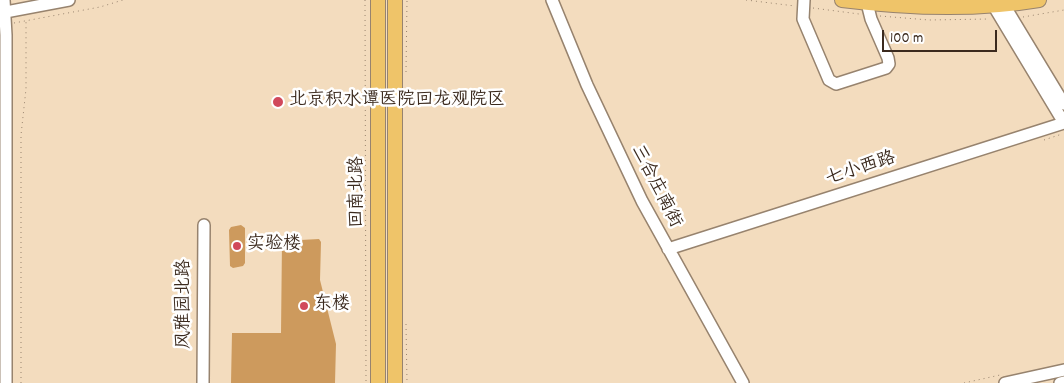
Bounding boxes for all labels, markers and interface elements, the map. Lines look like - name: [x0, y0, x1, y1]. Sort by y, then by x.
- scale bar: [884, 20, 999, 52]
- text: 100 m: [890, 28, 923, 50]
- place label: 北京积水谭医院回龙观院区: [289, 91, 505, 113]
- marker: 北京积水谭医院回龙观院区: [271, 95, 285, 109]
- street label: 三合庄南街: [625, 142, 685, 232]
- street label: 七小西路: [823, 149, 899, 191]
- street label: 回南北路: [348, 156, 370, 228]
- place label: 实验楼: [247, 235, 301, 257]
- marker: 实验楼: [231, 240, 243, 252]
- street label: 风雅园北路: [175, 259, 197, 349]
- place label: 东楼: [314, 295, 350, 317]
- marker: 东楼: [298, 300, 310, 312]

